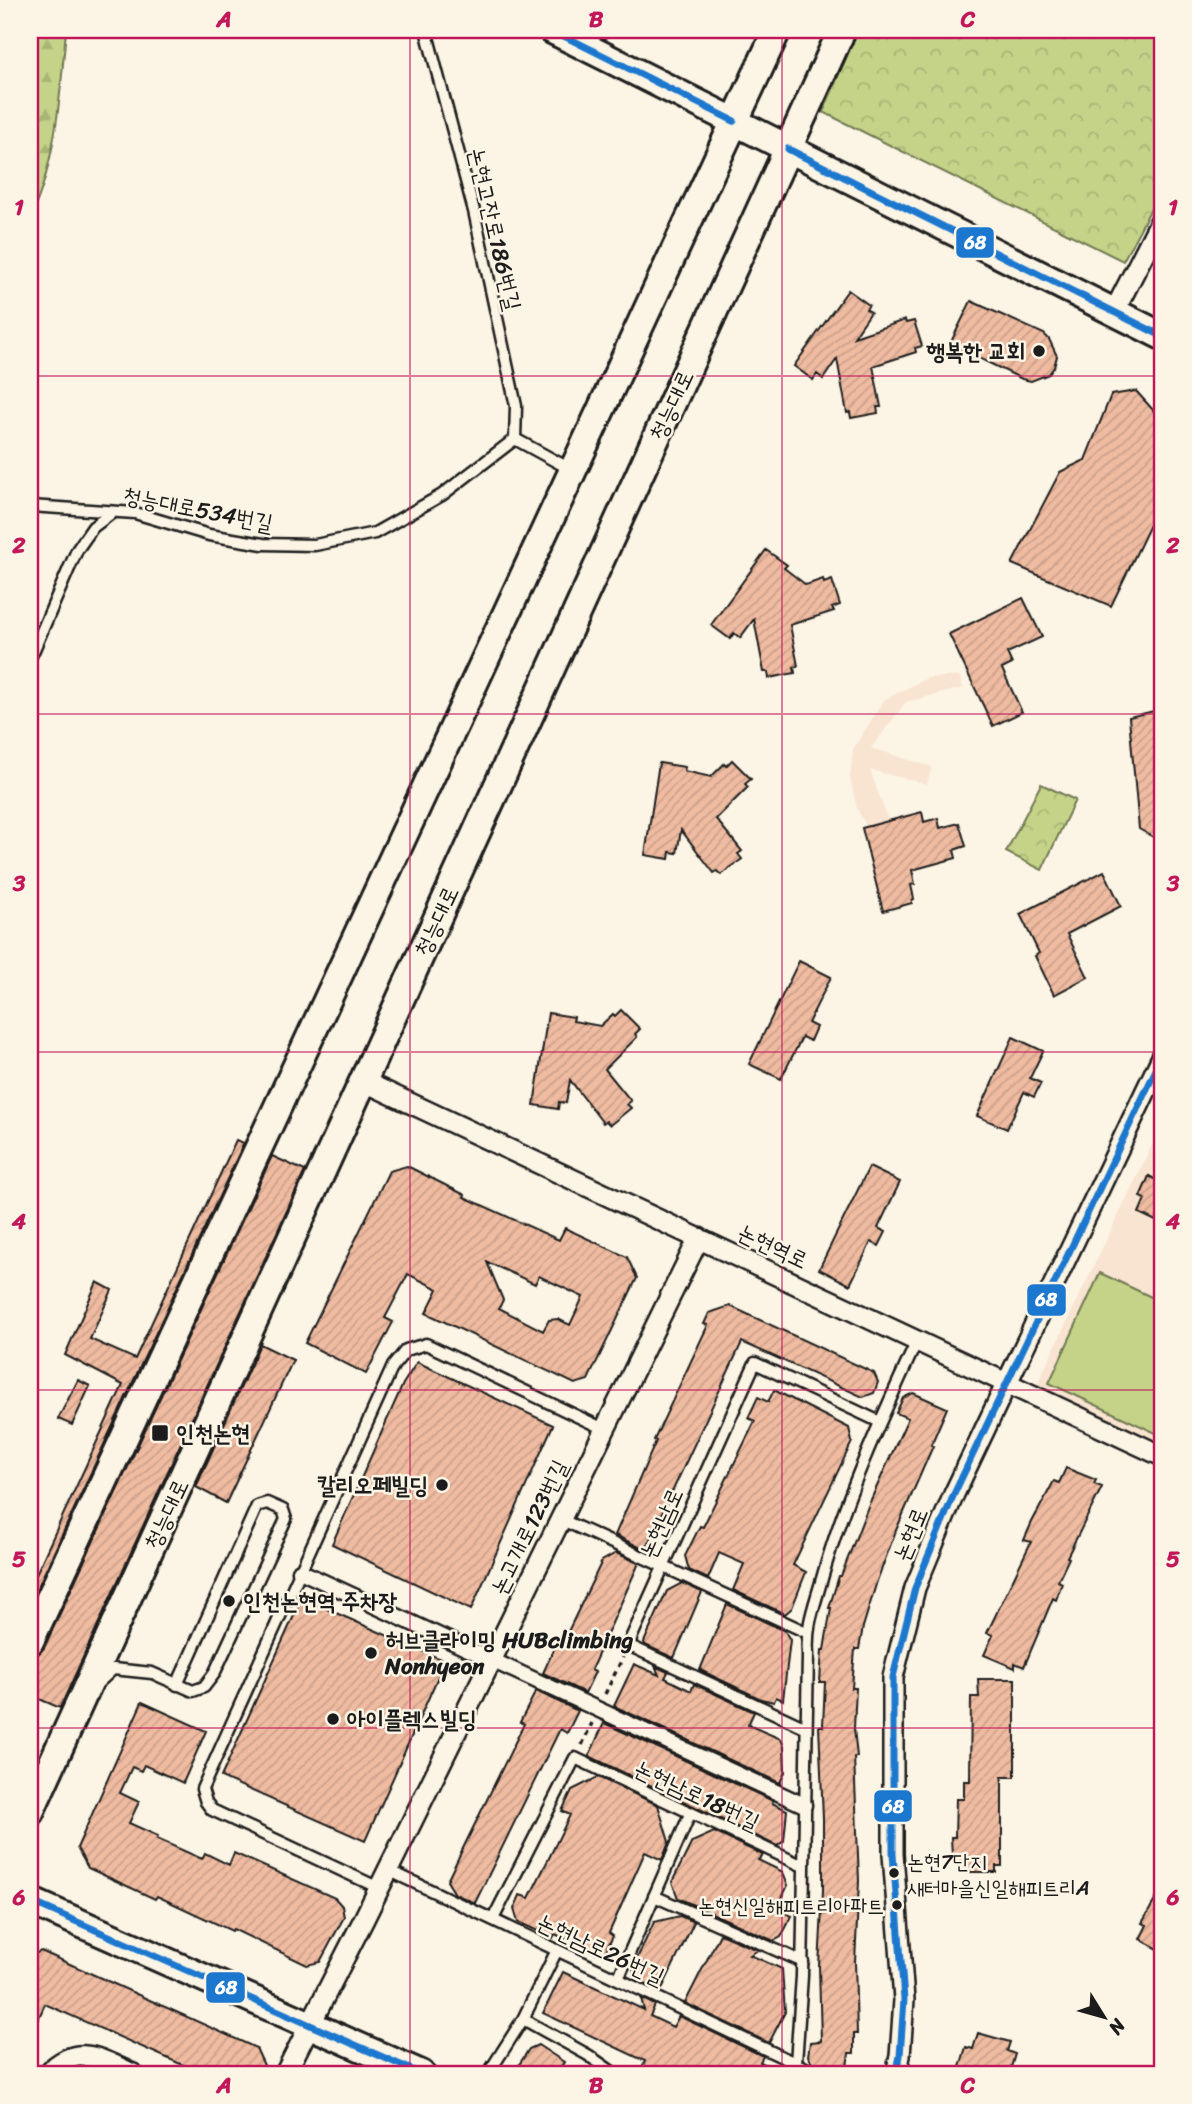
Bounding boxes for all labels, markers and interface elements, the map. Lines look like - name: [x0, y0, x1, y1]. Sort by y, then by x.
- text: A: [215, 0, 232, 40]
- text: B: [589, 0, 604, 40]
- text: C: [960, 0, 976, 40]
- street label: 논현고잔로186번길: [456, 143, 533, 315]
- text: 1: [14, 187, 24, 228]
- text: 1: [1168, 187, 1178, 228]
- line badge: 68: [955, 226, 995, 259]
- text: 68: [963, 226, 987, 259]
- place label: 행복한 교회: [925, 331, 1025, 372]
- marker: 행복한 교회: [1031, 343, 1047, 359]
- street label: 청능대로: [637, 363, 706, 447]
- street label: 청능대로534번길: [119, 475, 276, 544]
- text: 2: [11, 525, 26, 566]
- text: 2: [1165, 525, 1180, 566]
- text: 3: [12, 863, 26, 904]
- text: 3: [1166, 863, 1180, 904]
- street label: 청능대로: [402, 879, 471, 963]
- text: 4: [11, 1201, 27, 1242]
- text: 4: [1165, 1201, 1181, 1242]
- street label: 논현역로: [731, 1212, 815, 1281]
- line badge: 68: [1026, 1283, 1067, 1317]
- text: 68: [1034, 1283, 1058, 1316]
- place label: 인천논현: [176, 1413, 250, 1454]
- marker: 인천논현: [150, 1423, 170, 1443]
- street label: 논고개로123번길: [479, 1452, 580, 1602]
- place label: 칼리오페빌딩: [317, 1465, 428, 1506]
- street label: 청능대로: [132, 1472, 201, 1556]
- marker: 칼리오페빌딩: [434, 1477, 450, 1493]
- street label: 논현남로: [628, 1481, 695, 1565]
- street label: 논현로: [881, 1501, 940, 1568]
- text: 5: [12, 1539, 26, 1580]
- text: 5: [1166, 1539, 1180, 1580]
- place label: 인천논현역 주차장: [243, 1581, 398, 1622]
- marker: 인천논현역 주차장: [221, 1593, 237, 1609]
- place label: 허브클라이밍 HUBclimbing Nonhyeon: [384, 1620, 634, 1687]
- marker: 허브클라이밍 HUBclimbing Nonhyeon: [363, 1645, 379, 1661]
- place label: 아이플렉스빌딩: [347, 1699, 477, 1740]
- marker: 아이플렉스빌딩: [325, 1711, 341, 1727]
- street label: 논현남로18번길: [627, 1748, 767, 1843]
- line badge: 68: [873, 1789, 913, 1823]
- text: 68: [881, 1790, 905, 1823]
- place label: 논현7단지 새터마을신일해피트리A: [907, 1843, 1090, 1907]
- marker: 논현7단지 새터마을신일해피트리A: [887, 1866, 901, 1880]
- text: 6: [11, 1877, 26, 1918]
- text: 6: [1165, 1877, 1180, 1918]
- place label: 논현신일해피트리아파트: [698, 1887, 884, 1925]
- marker: 논현신일해피트리아파트: [890, 1898, 904, 1912]
- street label: 논현남로26번길: [530, 1902, 672, 1997]
- line badge: 68: [205, 1971, 246, 2004]
- text: 68: [214, 1971, 238, 2004]
- north arrow: [1070, 1982, 1140, 2052]
- text: N: [1100, 2011, 1135, 2043]
- text: A: [215, 2065, 232, 2104]
- text: B: [589, 2065, 604, 2104]
- text: C: [960, 2065, 976, 2104]

